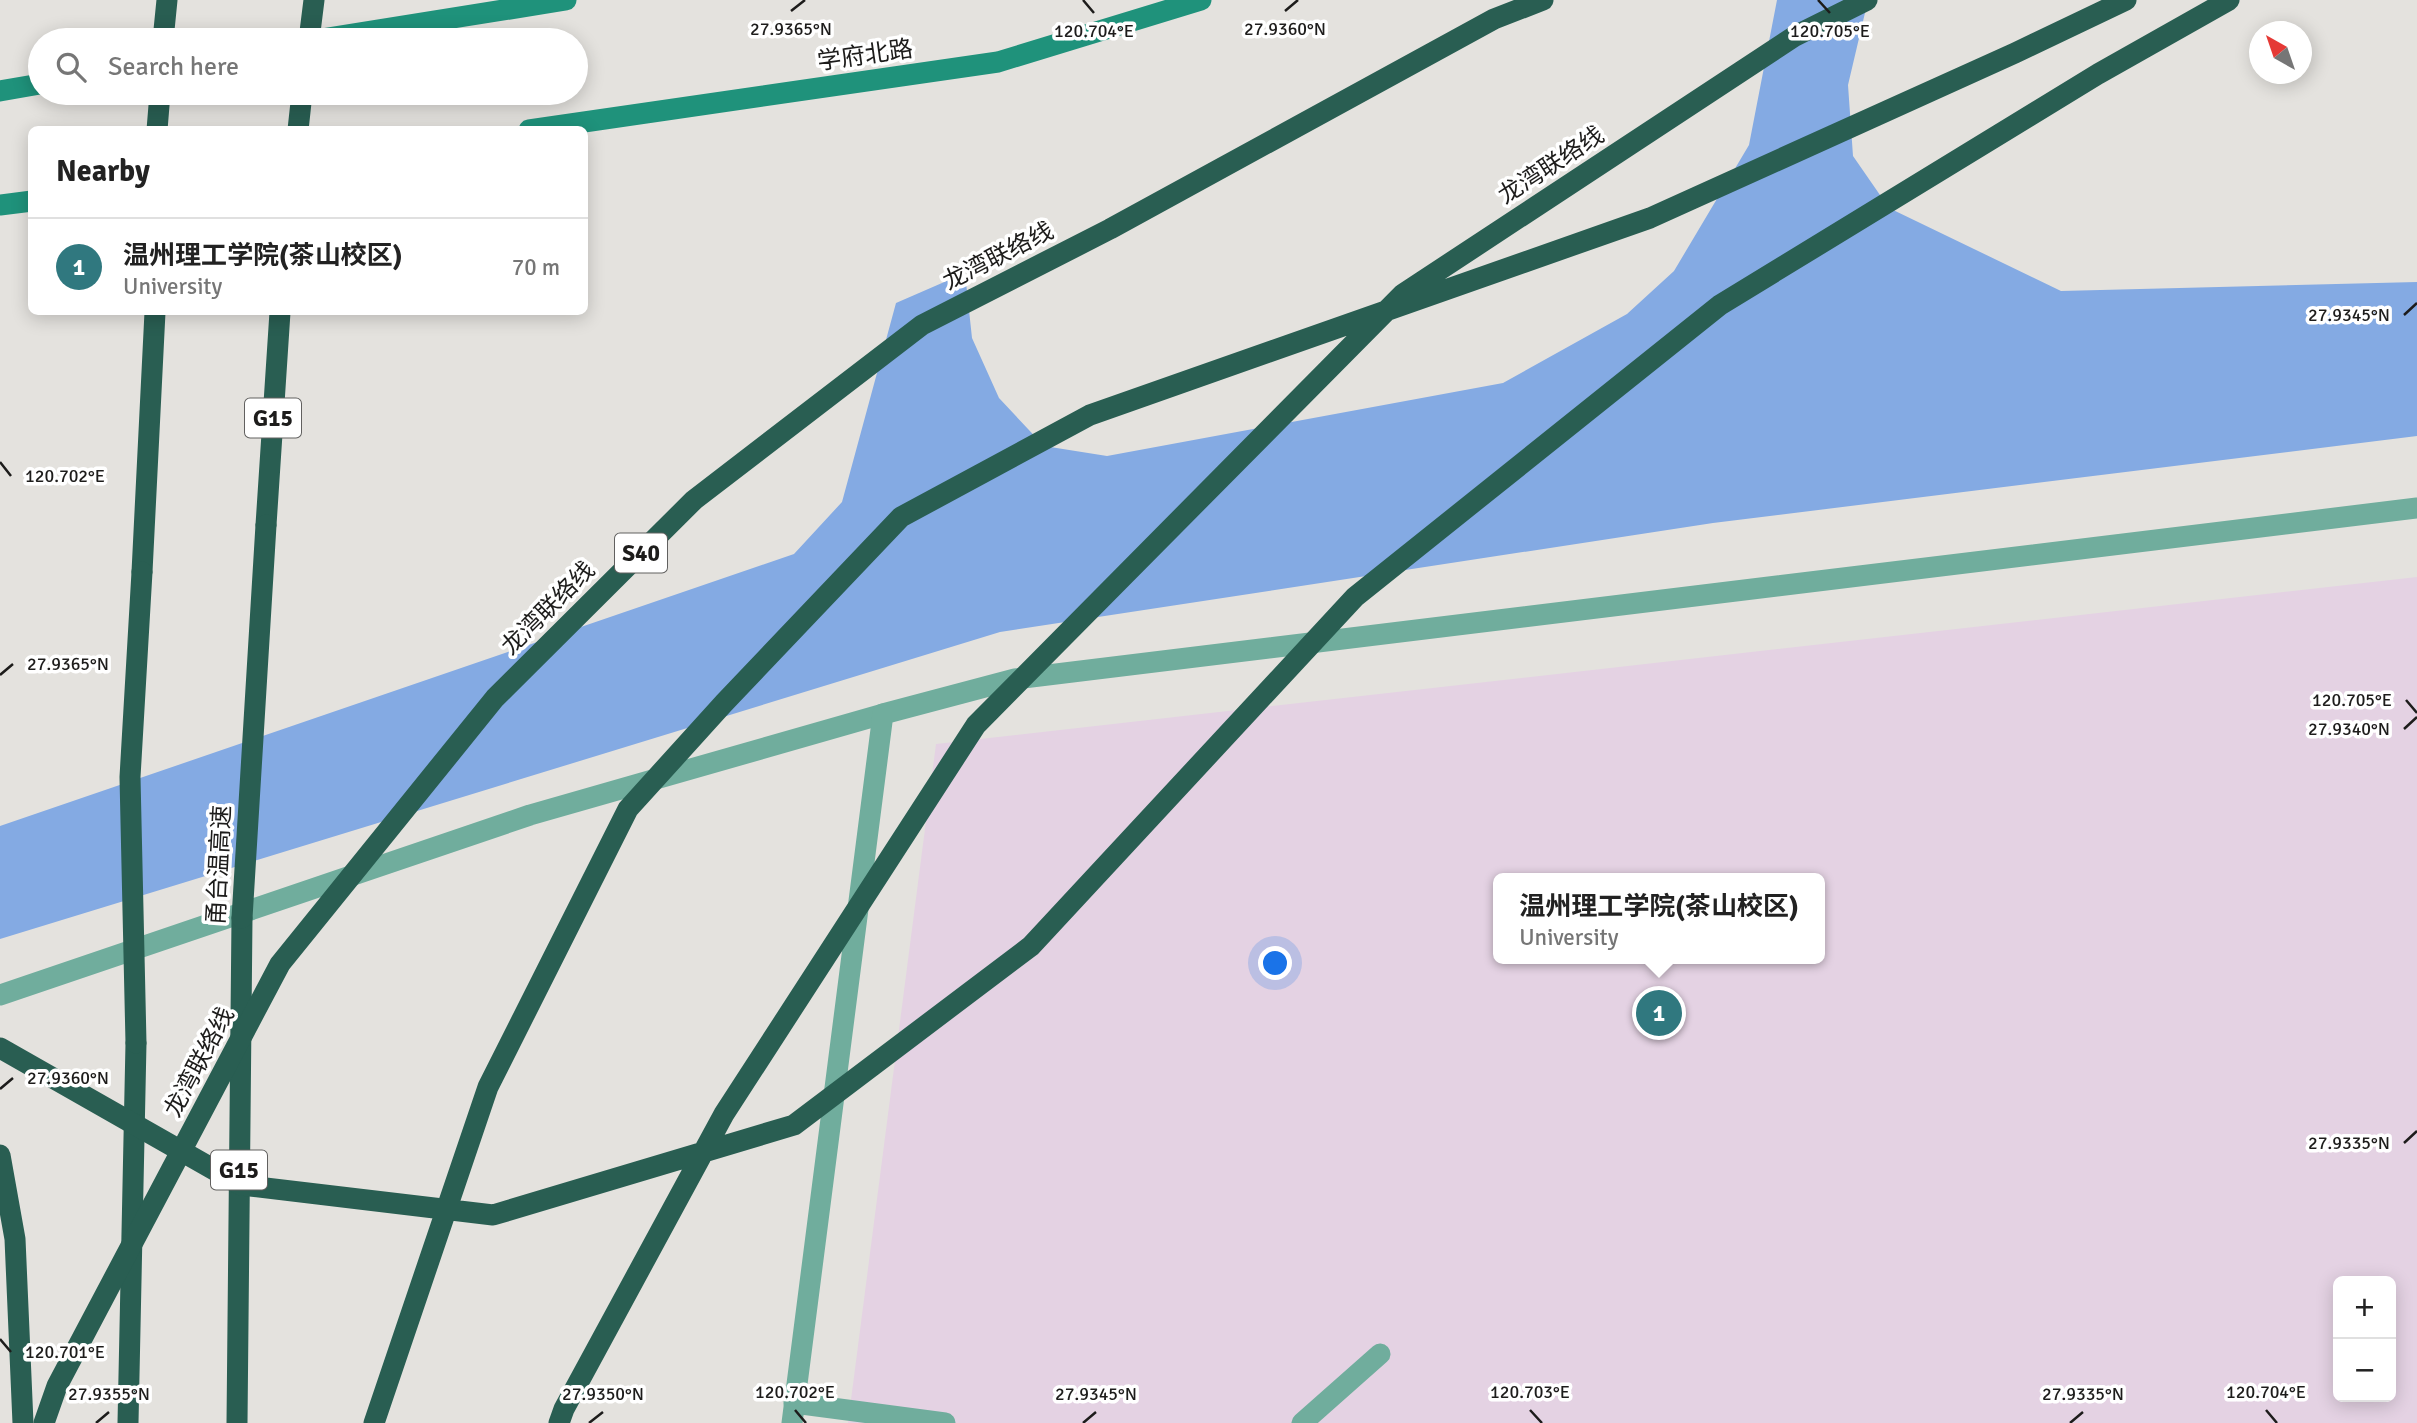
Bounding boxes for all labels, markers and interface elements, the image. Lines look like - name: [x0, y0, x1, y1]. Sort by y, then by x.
- text: 27.9365°N: [750, 18, 832, 40]
- text: 27.9360°N: [1244, 18, 1326, 40]
- text: 120.704°E: [1054, 20, 1134, 42]
- text: 120.705°E: [1790, 20, 1870, 42]
- north arrow: [2249, 21, 2312, 84]
- search box: [28, 28, 588, 105]
- street label: 学府北路: [815, 33, 915, 77]
- icon: search: [52, 48, 90, 86]
- text: Search here: [108, 51, 239, 83]
- street label: 龙湾联络线: [1493, 120, 1609, 210]
- text: Nearby: [56, 153, 150, 190]
- street label: 龙湾联络线: [938, 215, 1058, 297]
- text: 温州理工学院(茶山校区): [123, 240, 403, 272]
- text: 1: [73, 253, 85, 282]
- text: 70 m: [512, 253, 560, 282]
- text: University: [123, 272, 222, 301]
- text: 27.9345°N: [2308, 304, 2390, 326]
- road number: G15: [245, 398, 301, 438]
- text: 120.702°E: [25, 465, 105, 487]
- road number: S40: [615, 534, 667, 572]
- street label: 龙湾联络线: [495, 555, 601, 661]
- text: 27.9365°N: [27, 653, 109, 675]
- text: 120.705°E: [2312, 689, 2392, 711]
- text: 27.9340°N: [2308, 718, 2390, 740]
- street label: 甬台温高速: [201, 804, 237, 926]
- popup: [1493, 873, 1825, 964]
- text: 温州理工学院(茶山校区): [1519, 891, 1799, 923]
- text: University: [1519, 923, 1618, 952]
- your location: [1258, 946, 1292, 980]
- pin: 1: [1636, 987, 1682, 1039]
- street label: 龙湾联络线: [158, 1002, 240, 1122]
- text: 27.9360°N: [27, 1067, 109, 1089]
- text: 27.9335°N: [2308, 1132, 2390, 1154]
- road number: G15: [211, 1150, 267, 1190]
- map controls: [2333, 1276, 2396, 1402]
- button: +: [2333, 1276, 2396, 1339]
- button: −: [2333, 1339, 2396, 1402]
- text: 120.701°E: [25, 1341, 105, 1363]
- text: 120.702°E: [755, 1381, 835, 1403]
- text: 120.703°E: [1490, 1381, 1570, 1403]
- text: 120.704°E: [2226, 1381, 2306, 1403]
- text: 27.9355°N: [68, 1383, 150, 1405]
- text: 27.9350°N: [562, 1383, 644, 1405]
- text: 27.9345°N: [1055, 1383, 1137, 1405]
- text: 27.9335°N: [2042, 1383, 2124, 1405]

